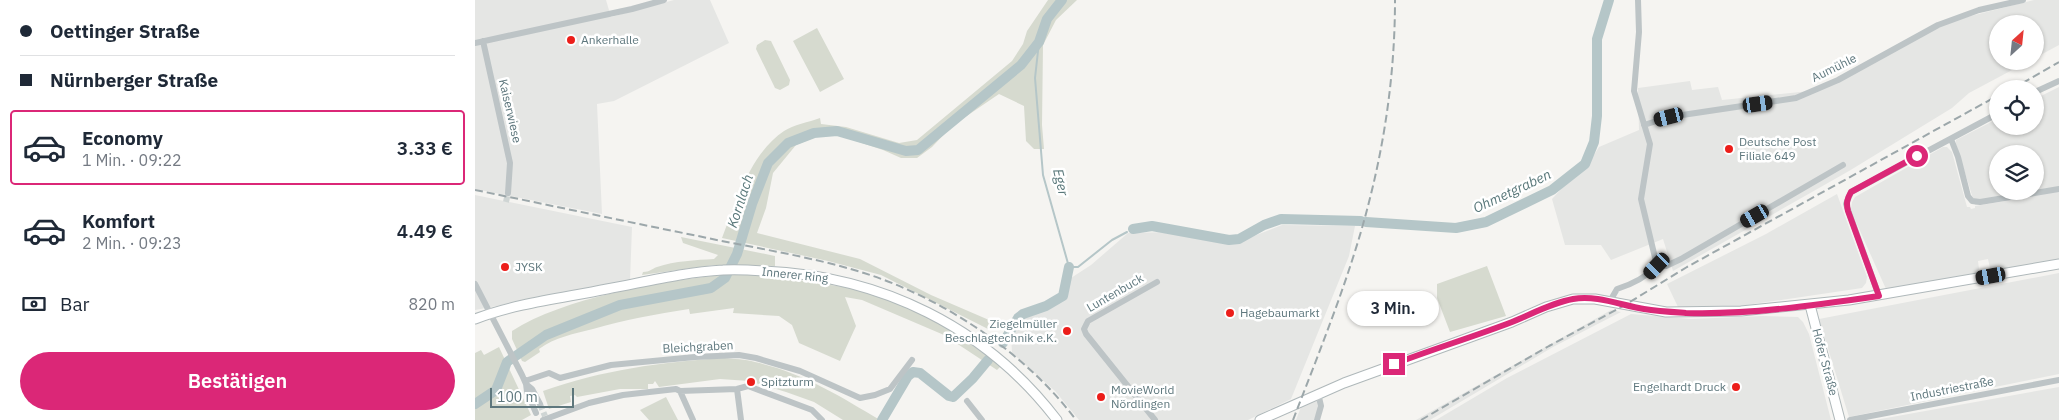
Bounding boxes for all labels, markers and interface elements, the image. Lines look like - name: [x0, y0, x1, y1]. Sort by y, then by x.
- north arrow: [1989, 15, 2044, 70]
- map controls: [1989, 15, 2044, 200]
- text: Oettinger Straße: [50, 19, 200, 43]
- place label: Ankerhalle: [581, 32, 639, 47]
- marker: Ankerhalle: [565, 34, 577, 46]
- street label: Aumühle: [1809, 50, 1859, 85]
- text: Nürnberger Straße: [50, 68, 218, 92]
- street label: Kaiserwiese: [496, 78, 525, 145]
- button: locate: [1989, 80, 2044, 135]
- car: [1742, 94, 1773, 114]
- car: [1652, 106, 1685, 128]
- icon: car: [22, 125, 67, 170]
- text: Economy: [82, 126, 163, 150]
- place label: Deutsche Post Filiale 649: [1739, 134, 1817, 163]
- text: 3.33 €: [397, 136, 453, 160]
- marker: Deutsche Post Filiale 649: [1723, 143, 1735, 155]
- route start: [1906, 145, 1928, 167]
- button: layers: [1989, 145, 2044, 200]
- text: 1 Min. · 09:22: [82, 150, 182, 170]
- water label: Ohmetgraben: [1470, 165, 1554, 217]
- water label: Eger: [1049, 167, 1073, 198]
- water label: Kornlach: [723, 172, 757, 230]
- car: [1738, 202, 1771, 230]
- icon: car: [22, 208, 67, 253]
- text: Komfort: [82, 209, 155, 233]
- text: 4.49 €: [397, 219, 453, 243]
- text: 2 Min. · 09:23: [82, 233, 182, 253]
- car: [1641, 250, 1672, 282]
- place label: JYSK: [515, 259, 543, 274]
- marker: JYSK: [499, 261, 511, 273]
- street label: Innerer Ring: [761, 264, 830, 286]
- car: [1974, 266, 2007, 286]
- street label: Luntenbuck: [1084, 270, 1146, 315]
- icon: cash: [20, 290, 48, 318]
- text: Bar: [60, 292, 90, 316]
- callout: 3 Min.: [1348, 292, 1440, 326]
- text: 820 m: [408, 294, 455, 314]
- text: 3 Min.: [1370, 298, 1416, 318]
- place label: Hagebaumarkt: [1240, 305, 1320, 320]
- marker: Hagebaumarkt: [1224, 307, 1236, 319]
- place label: Ziegelmüller Beschlagtechnik e.K.: [945, 316, 1058, 345]
- marker: Ziegelmüller Beschlagtechnik e.K.: [1061, 325, 1073, 337]
- street label: Hofer Straße: [1809, 327, 1842, 398]
- street label: Bleichgraben: [662, 337, 734, 356]
- button: Bestätigen: [20, 352, 455, 410]
- route end: [1383, 353, 1405, 375]
- street label: Industriestraße: [1909, 373, 1995, 404]
- place label: Spitzturm: [761, 374, 814, 389]
- marker: Spitzturm: [745, 376, 757, 388]
- place label: Engelhardt Druck: [1633, 379, 1727, 394]
- marker: Engelhardt Druck: [1730, 381, 1742, 393]
- place label: MovieWorld Nördlingen: [1111, 382, 1175, 411]
- scale bar: [490, 385, 574, 408]
- text: 100 m: [497, 388, 538, 406]
- marker: MovieWorld Nördlingen: [1095, 391, 1107, 403]

